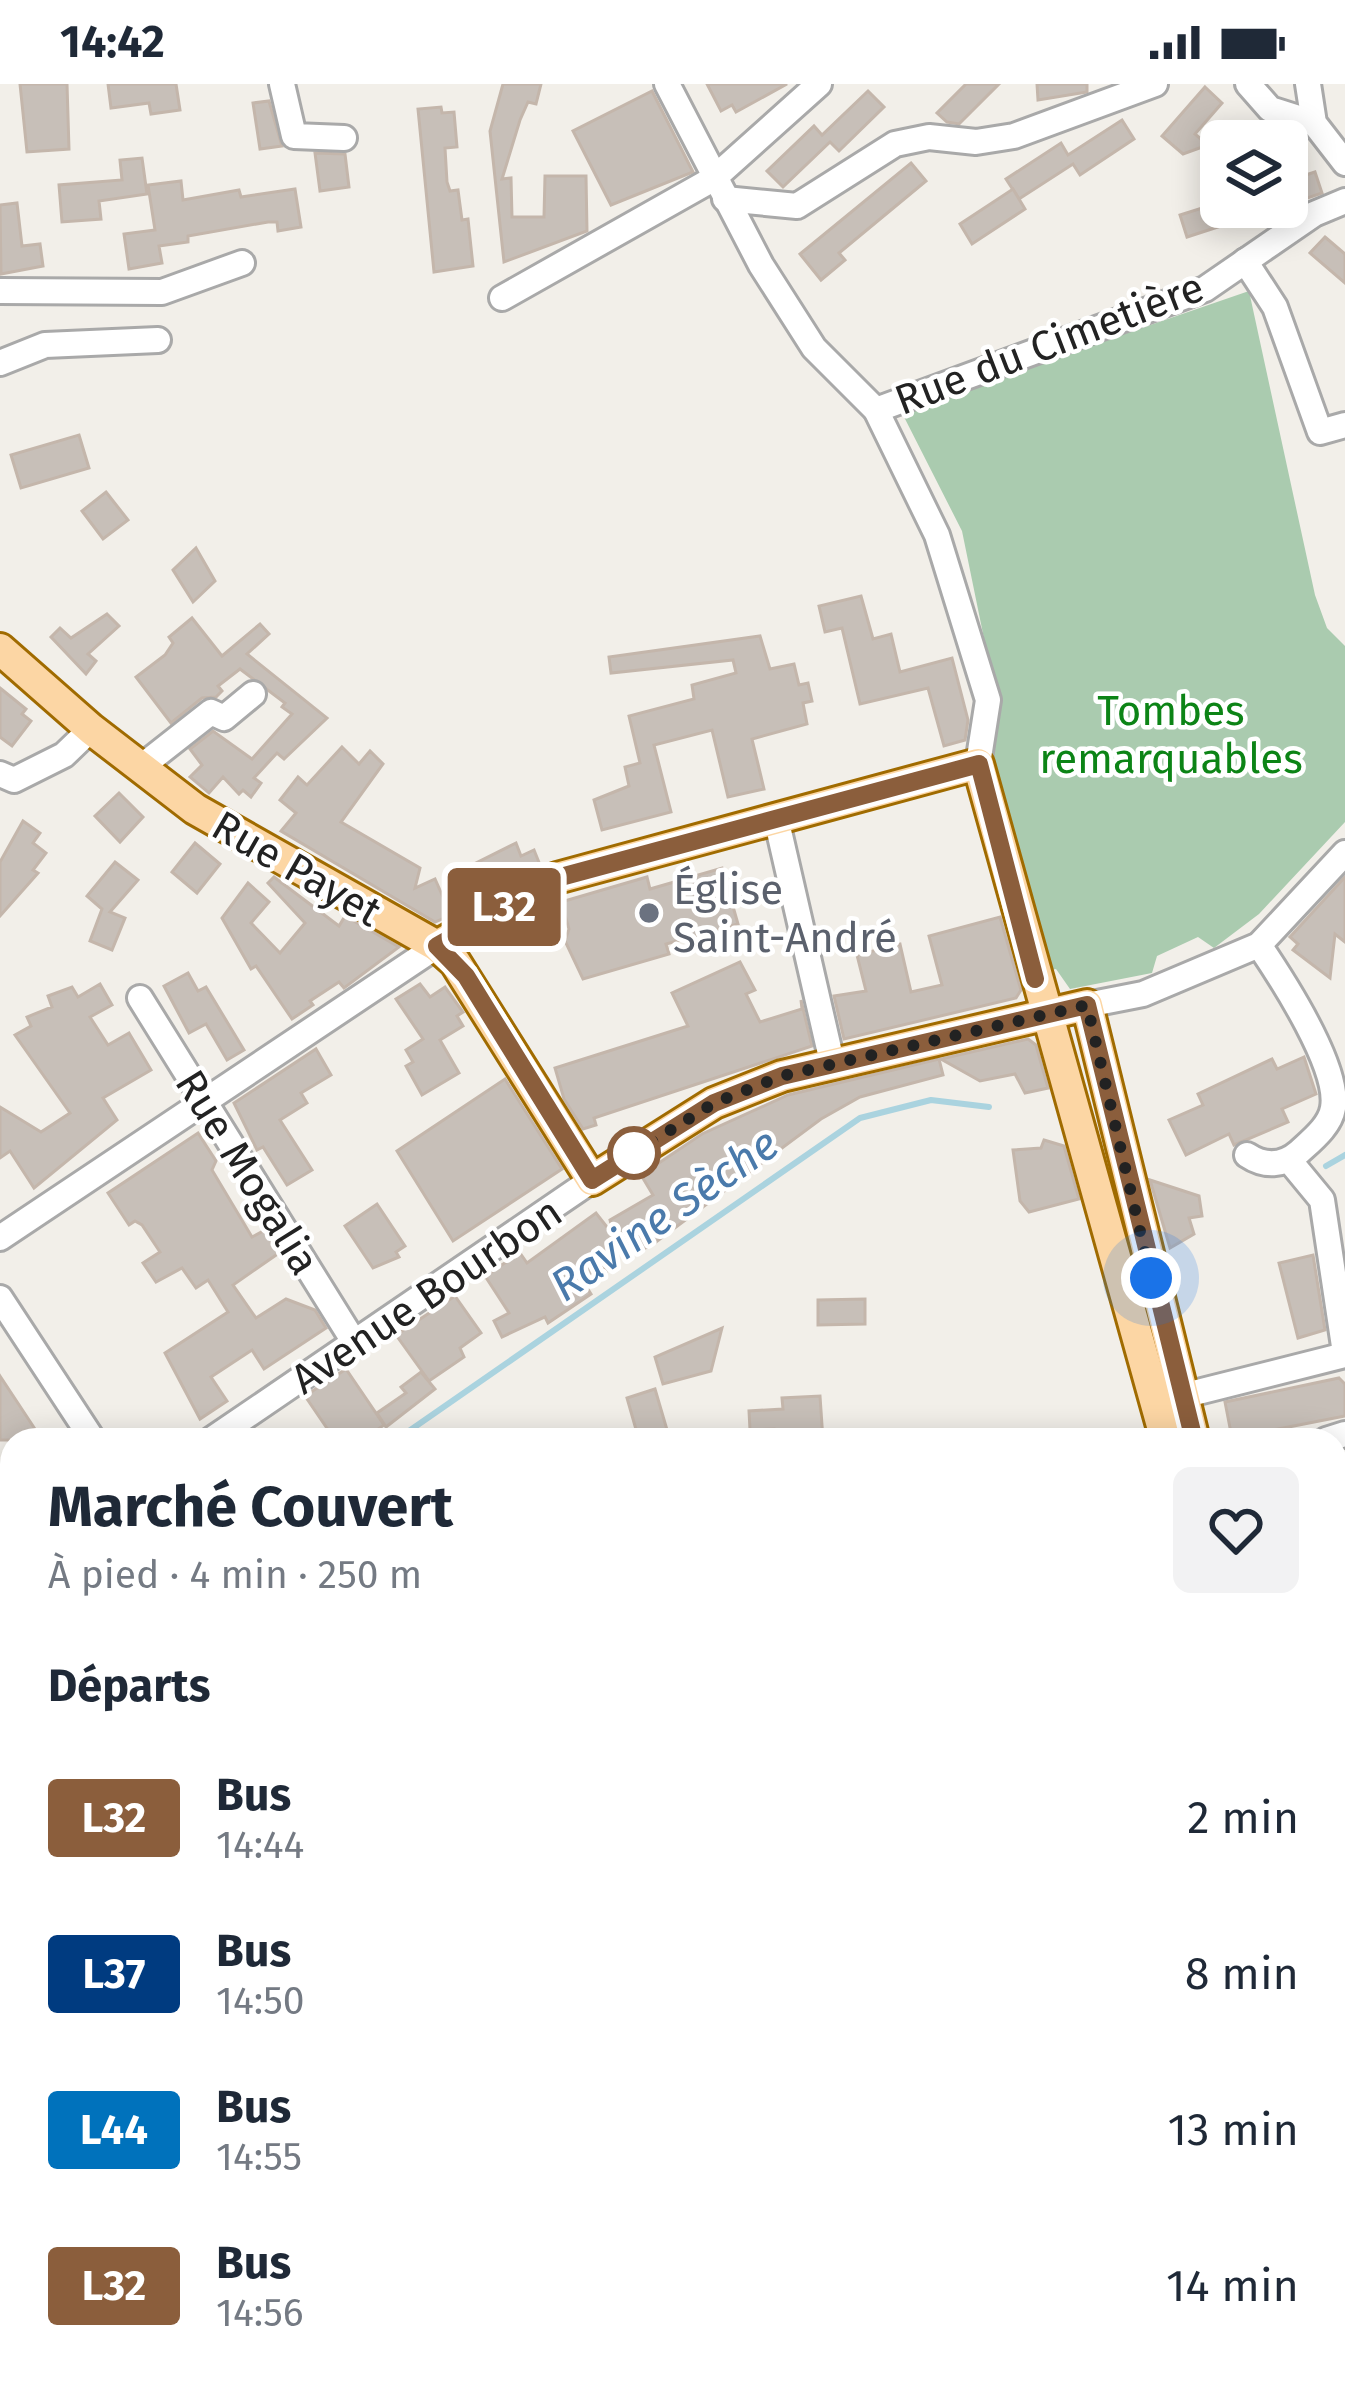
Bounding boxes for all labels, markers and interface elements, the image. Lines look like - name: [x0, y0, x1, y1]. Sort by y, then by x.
- text: 14:42: [60, 15, 165, 69]
- map controls: [1200, 120, 1308, 228]
- button: layers: [1200, 120, 1308, 228]
- street label: Rue du Cimetière: [888, 262, 1211, 426]
- park label: Tombes remarquables: [1039, 686, 1303, 784]
- street label: Rue Payet: [203, 801, 391, 938]
- place label: Église Saint-André: [673, 865, 897, 963]
- line badge: L32: [435, 868, 573, 946]
- text: L32: [472, 882, 536, 932]
- marker: Église Saint-André: [636, 900, 662, 926]
- street label: Rue Mogalia: [165, 1061, 330, 1284]
- water label: Ravine Sèche: [541, 1117, 789, 1313]
- unlabelled marker: [609, 1128, 659, 1178]
- street label: Avenue Bourbon: [282, 1187, 571, 1405]
- your location: [1121, 1248, 1181, 1308]
- button: heart: [1173, 1467, 1299, 1593]
- text: Marché Couvert: [48, 1473, 453, 1541]
- text: À pied · 4 min · 250 m: [48, 1552, 422, 1598]
- text: Départs: [48, 1659, 210, 1713]
- text: Bus: [216, 1768, 291, 1822]
- text: 2 min: [1187, 1791, 1299, 1845]
- text: L32: [82, 1793, 146, 1843]
- text: 14:44: [216, 1822, 304, 1868]
- text: Bus: [216, 1924, 291, 1978]
- text: 8 min: [1185, 1947, 1299, 2001]
- text: L37: [83, 1949, 145, 1999]
- text: 14:50: [216, 1978, 304, 2024]
- text: Bus: [216, 2080, 291, 2134]
- text: 13 min: [1168, 2103, 1299, 2157]
- text: L44: [80, 2105, 148, 2155]
- text: 14:55: [216, 2134, 302, 2180]
- text: Bus: [216, 2236, 291, 2290]
- text: 14 min: [1166, 2259, 1299, 2313]
- text: L32: [82, 2261, 146, 2311]
- text: 14:56: [216, 2290, 303, 2336]

